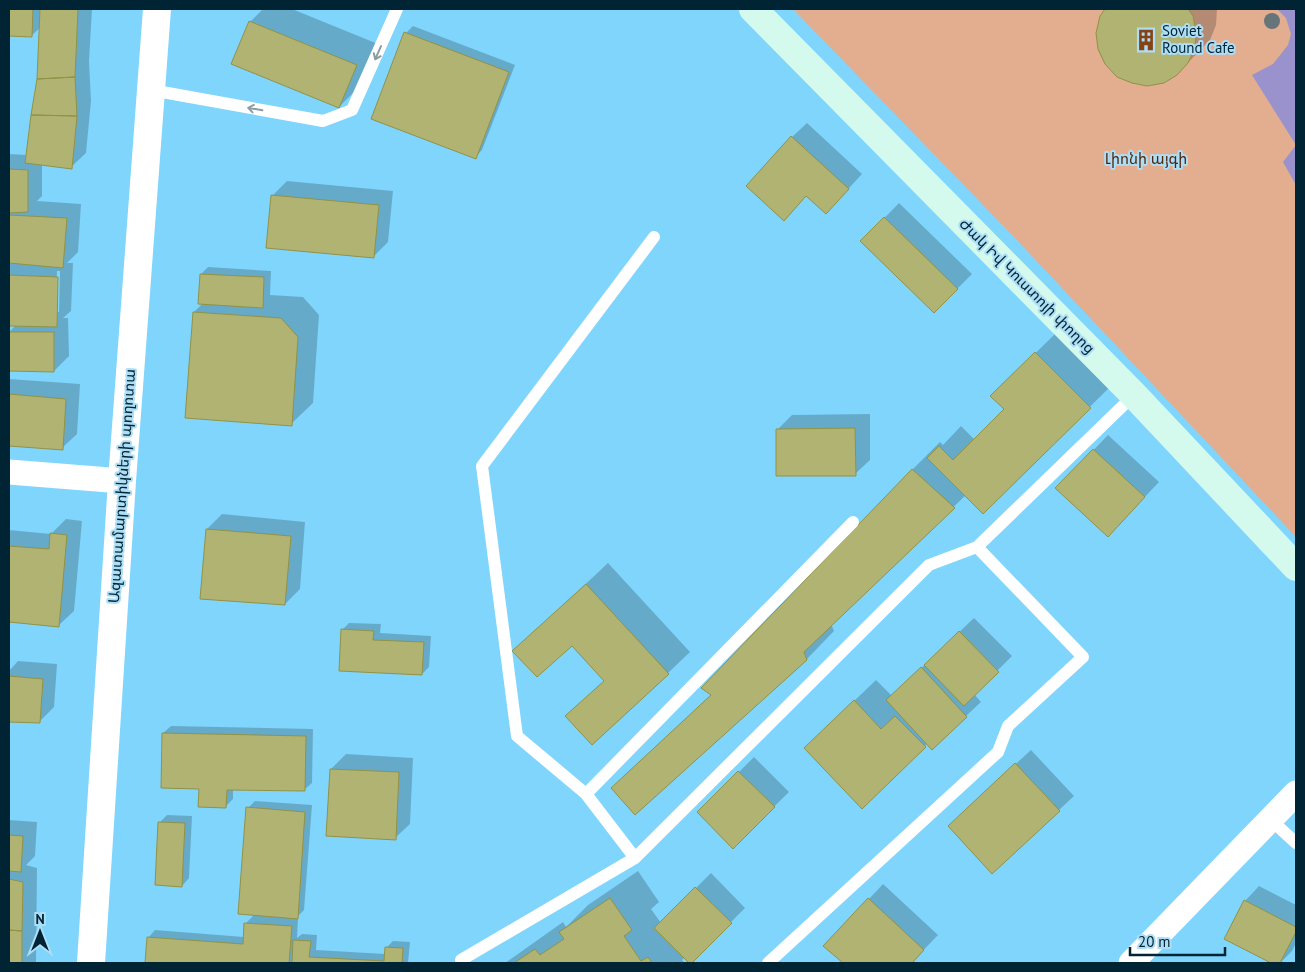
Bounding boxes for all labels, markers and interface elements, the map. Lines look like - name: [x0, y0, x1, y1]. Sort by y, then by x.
- place label: Soviet Round Cafe: [1162, 21, 1235, 57]
- building icon: Soviet Round Cafe: [1133, 27, 1159, 53]
- one-way arrow: [372, 45, 382, 60]
- one-way arrow: [247, 103, 263, 113]
- park label: Լիոնի այգի: [1105, 149, 1187, 168]
- street label: Ժակ Իվ Կուստոյի փողոց: [955, 214, 1099, 358]
- street label: Ազատամարտիկների պողոտա: [104, 368, 139, 604]
- north arrow: [15, 907, 65, 957]
- text: N: [35, 910, 45, 928]
- scale bar: [1130, 924, 1225, 956]
- text: 20 m: [1138, 932, 1171, 951]

